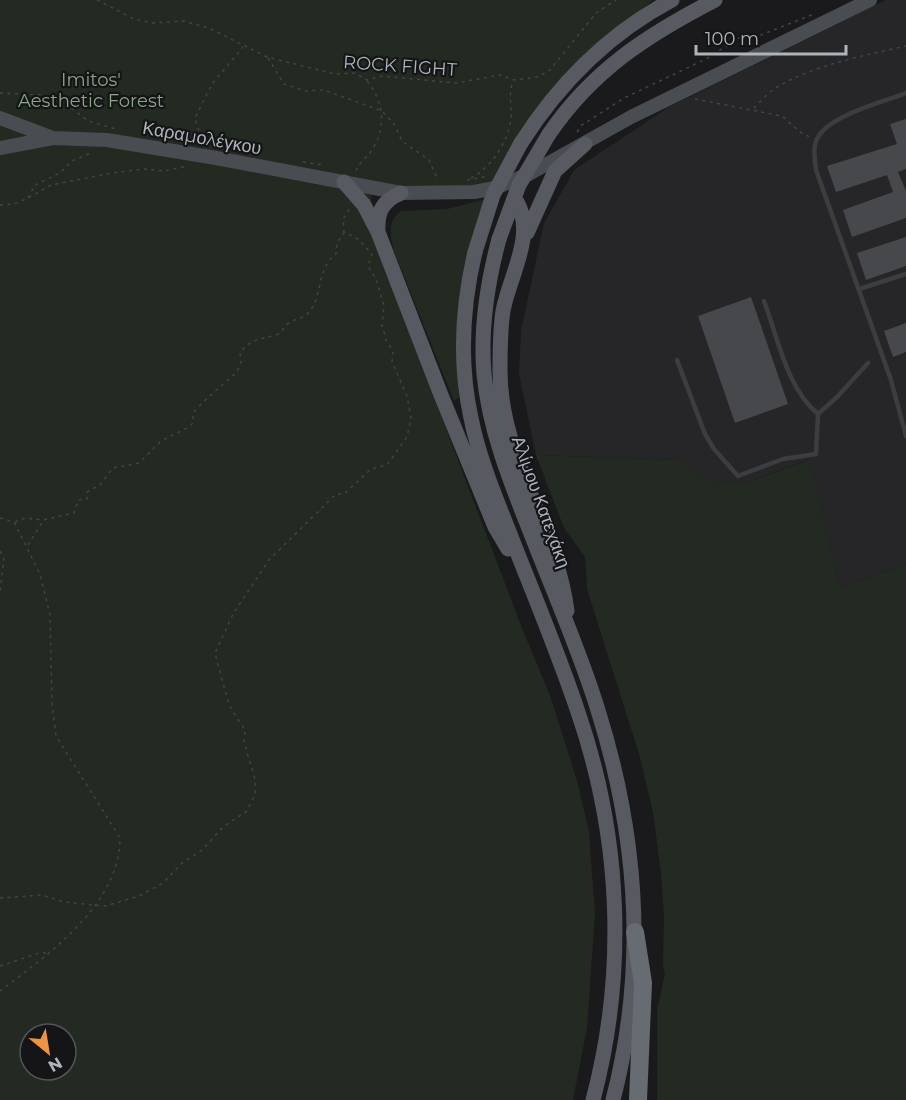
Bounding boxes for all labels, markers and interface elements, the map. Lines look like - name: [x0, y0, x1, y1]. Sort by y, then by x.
- scale bar: [696, 18, 846, 56]
- text: 100 m: [705, 28, 759, 50]
- street label: ROCK FIGHT: [342, 51, 458, 81]
- park label: Imitos' Aesthetic Forest: [18, 69, 164, 112]
- street label: Καραμολέγκου: [141, 117, 263, 159]
- street label: Αλίμου Κατεχάκη: [507, 433, 575, 571]
- north arrow: [18, 1022, 78, 1082]
- text: N: [45, 1053, 66, 1076]

